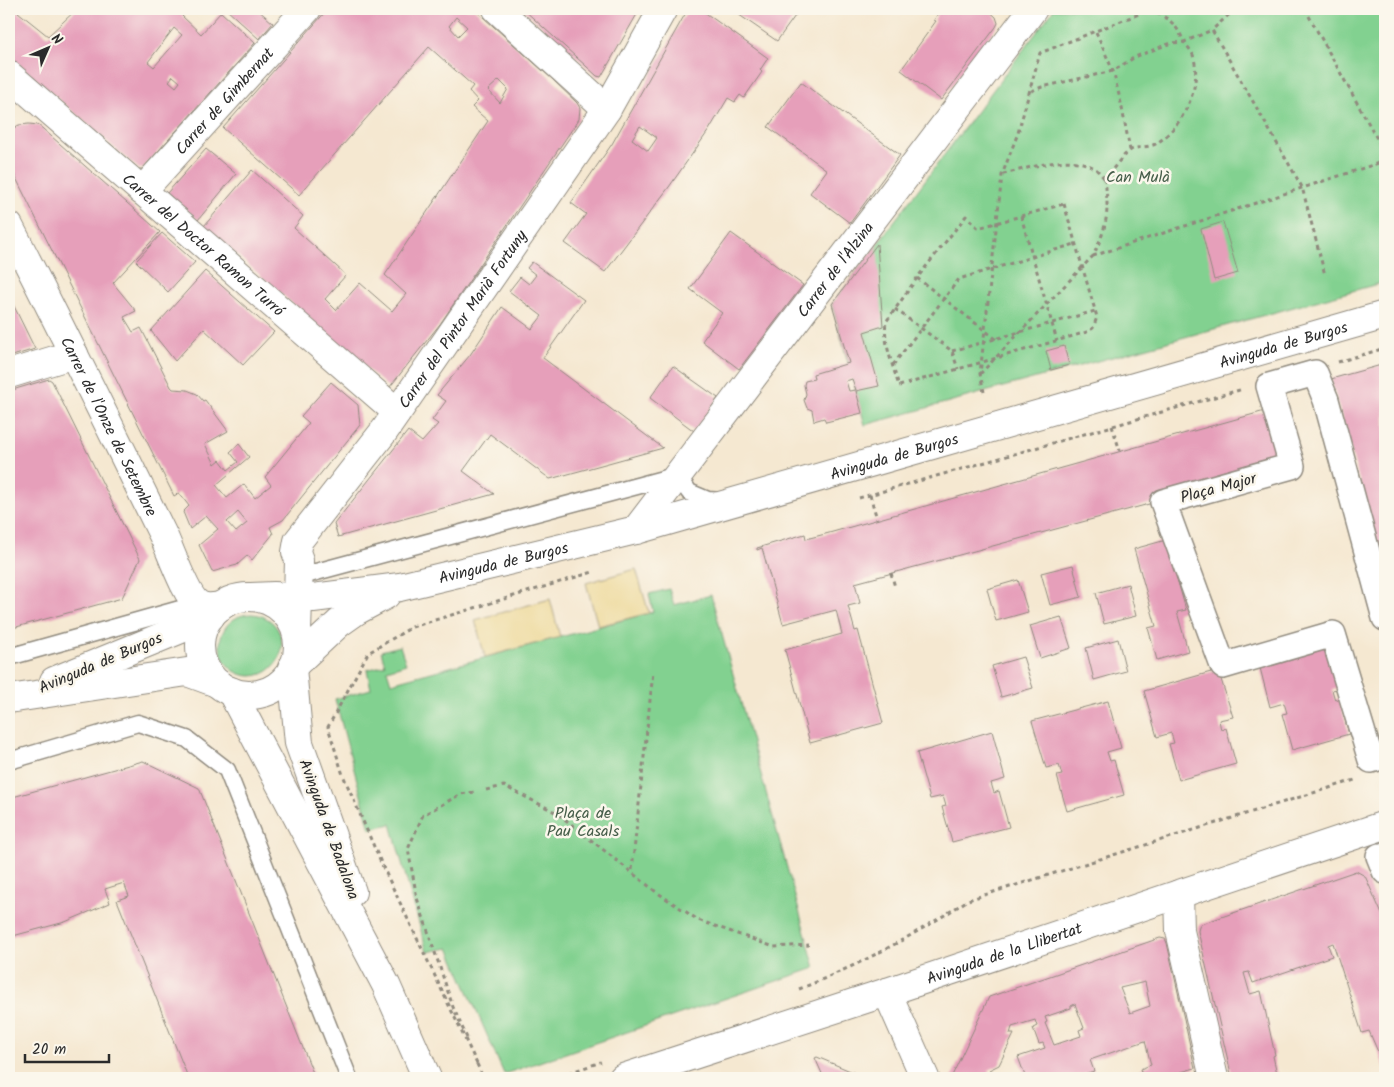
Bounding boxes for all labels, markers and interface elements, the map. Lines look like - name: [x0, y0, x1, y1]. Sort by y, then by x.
- north arrow: [22, 22, 72, 72]
- text: N: [46, 29, 68, 51]
- street label: Carrer de Gimbernat: [170, 42, 281, 161]
- park label: Can Mulà: [1106, 165, 1170, 190]
- street label: Carrer del Doctor Ramon Turró: [116, 168, 290, 323]
- street label: Carrer de l'Alzina: [791, 217, 881, 323]
- street label: Carrer del Pintor Marià Fortuny: [392, 225, 534, 414]
- street label: Avinguda de Burgos: [1217, 315, 1351, 376]
- street label: Carrer de l'Onze de Setembre: [53, 333, 163, 521]
- street label: Avinguda de Burgos: [827, 427, 962, 488]
- street label: Plaça Major: [1178, 466, 1261, 511]
- street label: Avinguda de Burgos: [436, 536, 571, 591]
- street label: Avinguda de Burgos: [35, 626, 167, 701]
- street label: Avinguda de Badalona: [292, 756, 366, 903]
- park label: Plaça de Pau Casals: [547, 801, 619, 844]
- street label: Avinguda de la Llibertat: [923, 916, 1086, 992]
- scale bar: [25, 1032, 109, 1064]
- text: 20 m: [32, 1038, 66, 1062]

